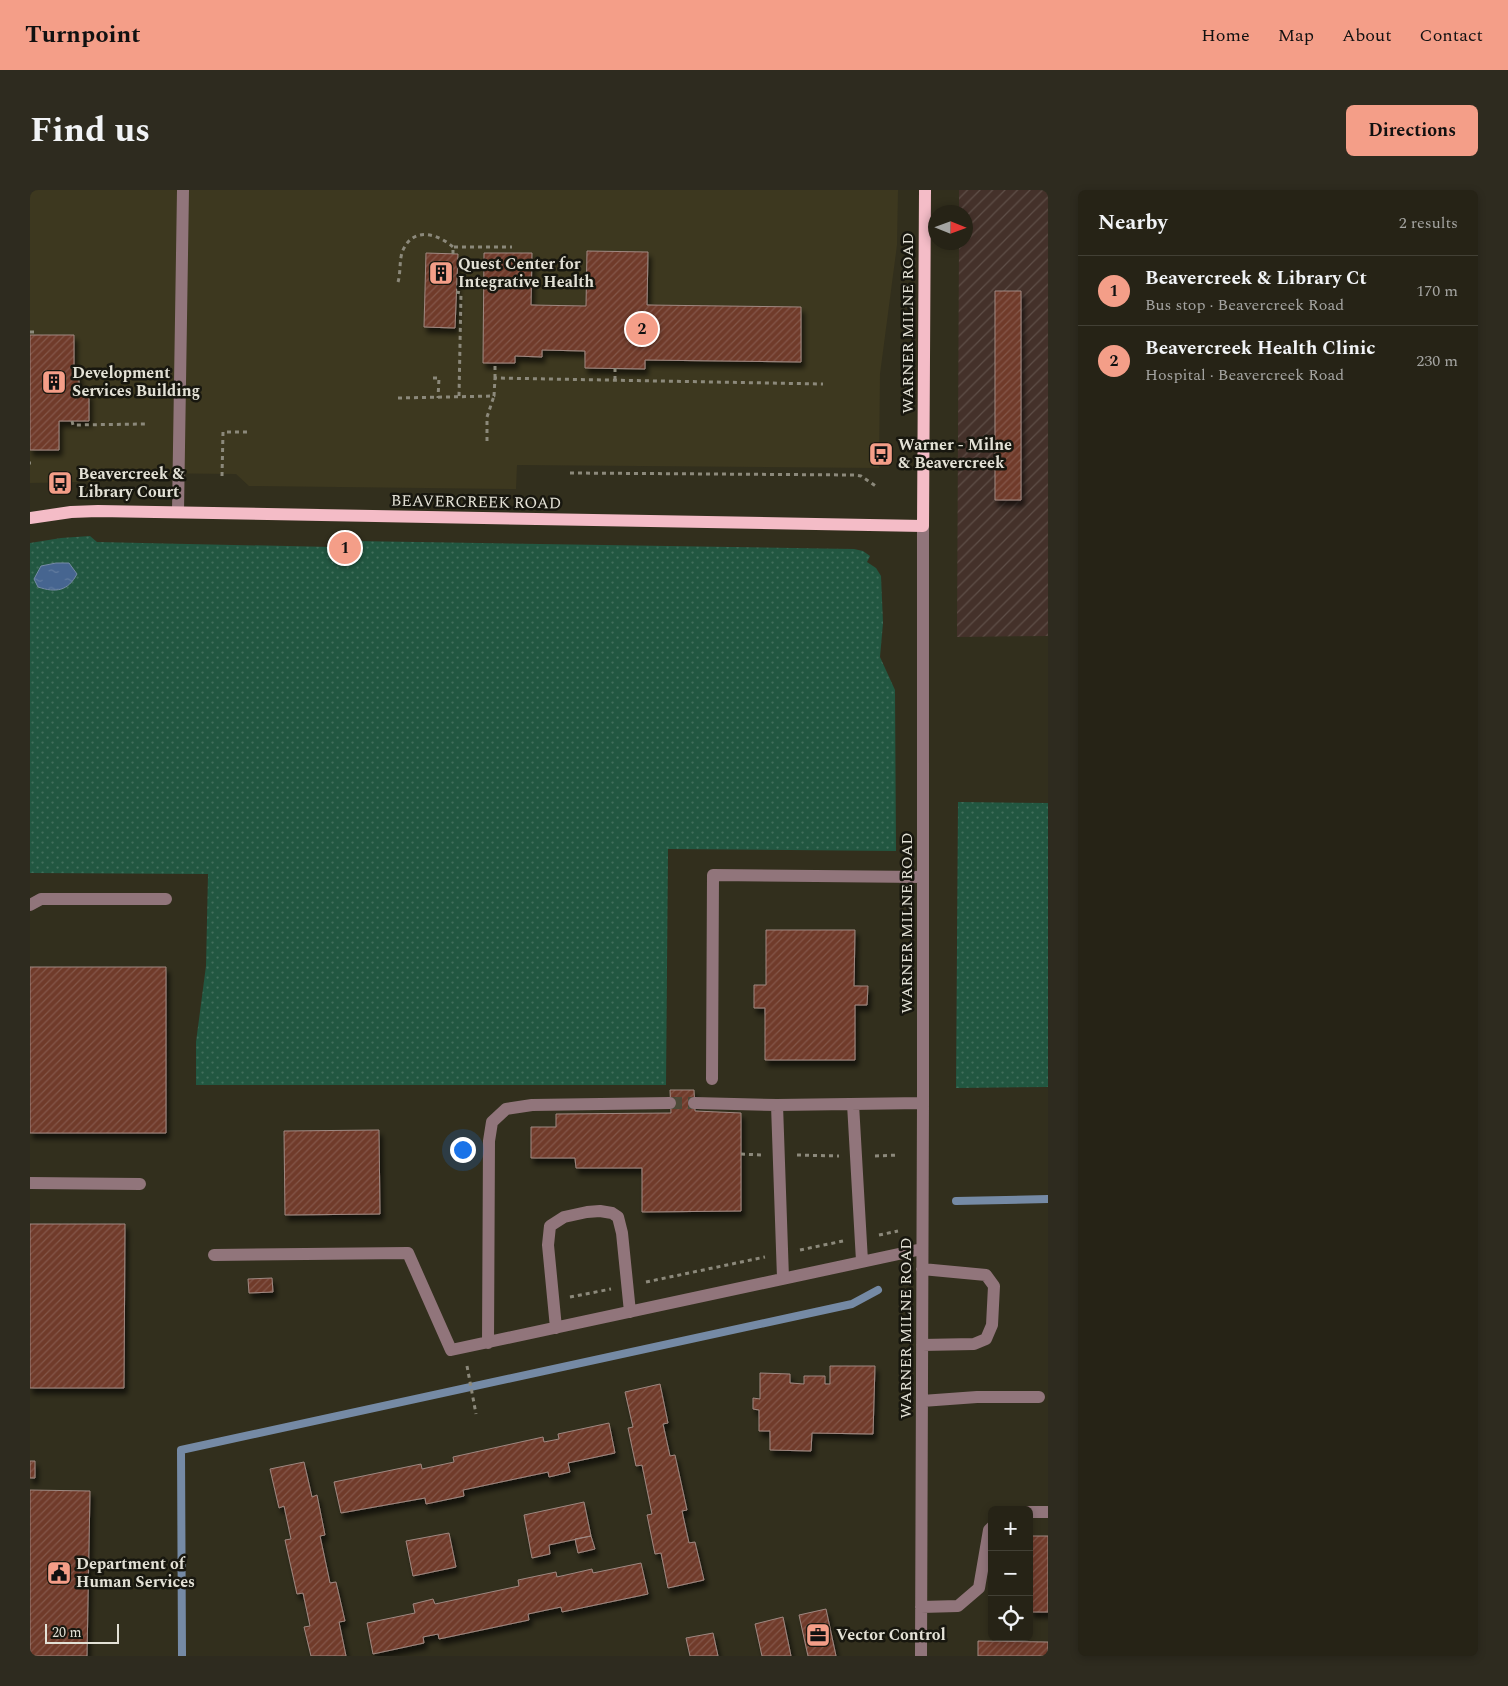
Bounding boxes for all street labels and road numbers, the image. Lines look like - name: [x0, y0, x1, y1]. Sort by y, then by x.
- street label: WARNER MILNE ROAD: [896, 232, 920, 414]
- street label: BEAVERCREEK ROAD: [391, 489, 561, 515]
- street label: WARNER MILNE ROAD: [895, 832, 919, 1014]
- street label: WARNER MILNE ROAD: [894, 1237, 918, 1419]

